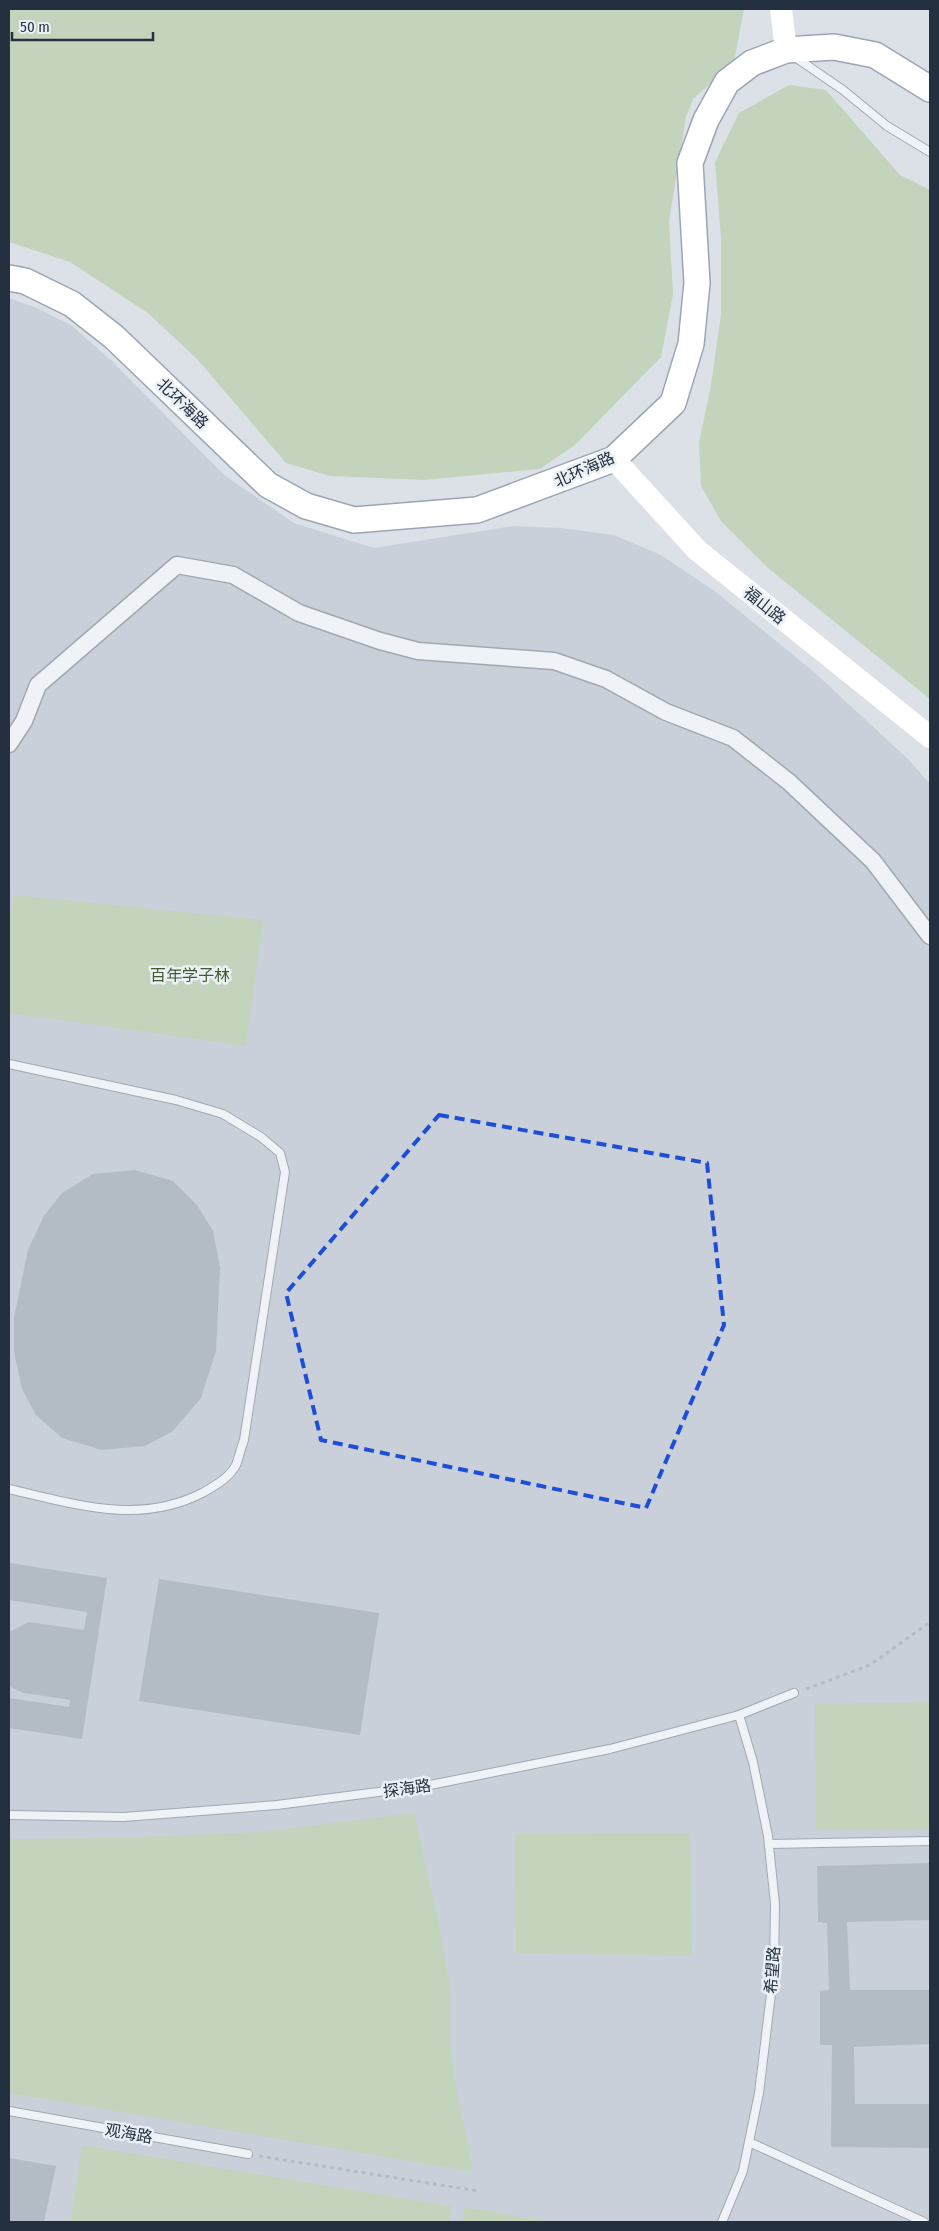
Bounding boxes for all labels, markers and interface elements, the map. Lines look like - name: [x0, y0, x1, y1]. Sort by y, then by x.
- scale bar: [12, 10, 154, 42]
- text: 50 m: [20, 18, 50, 36]
- street label: 北环海路: [153, 374, 212, 432]
- street label: 北环海路: [551, 448, 617, 491]
- street label: 福山路: [740, 583, 789, 628]
- park label: 百年学子林: [150, 966, 230, 985]
- street label: 探海路: [382, 1776, 432, 1801]
- street label: 希望路: [761, 1945, 784, 1995]
- street label: 观海路: [104, 2120, 154, 2147]

